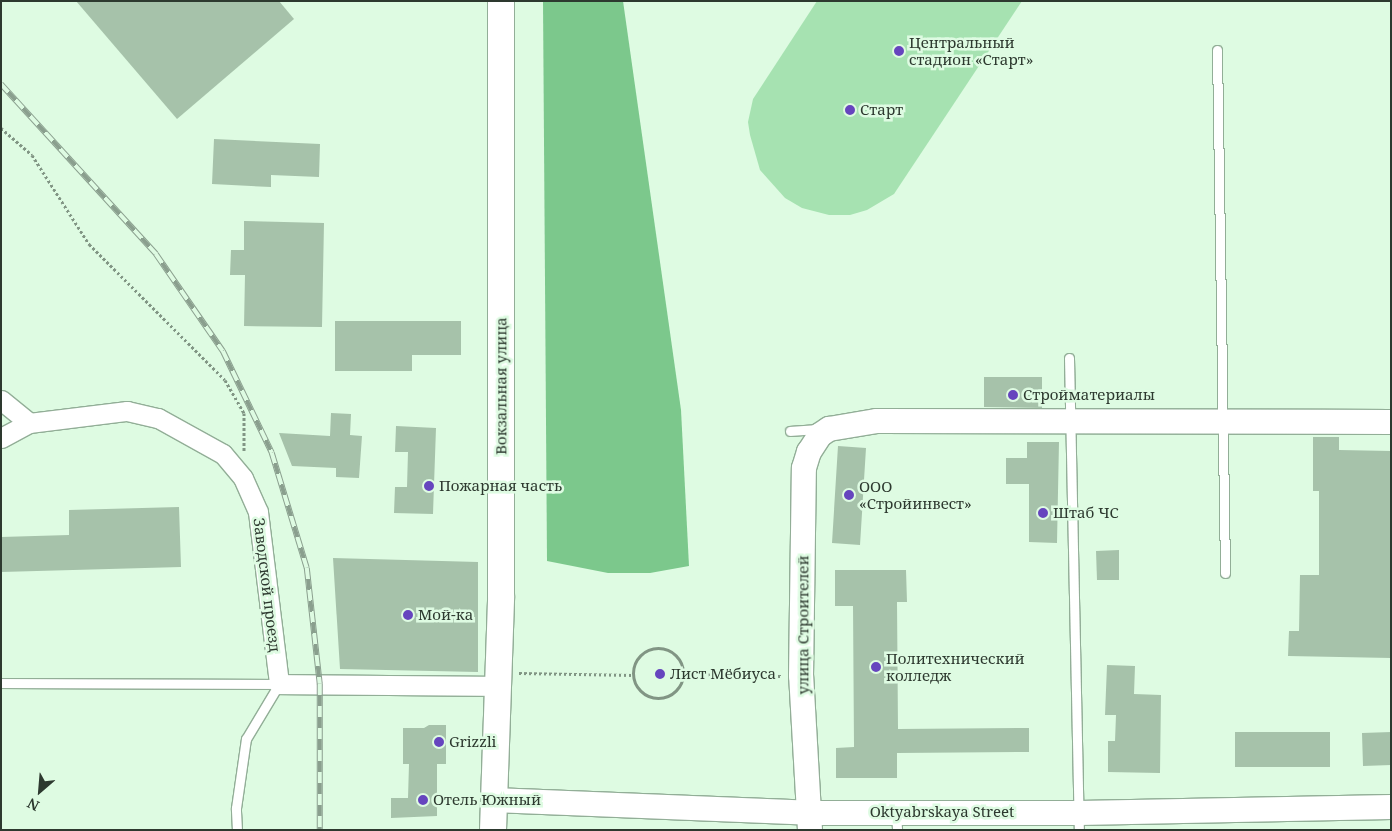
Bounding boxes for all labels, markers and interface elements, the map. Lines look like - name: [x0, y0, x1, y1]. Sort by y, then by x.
- place label: Центральный стадион «Старт»: [909, 33, 1033, 68]
- marker: Центральный стадион «Старт»: [893, 45, 905, 57]
- place label: Старт: [860, 101, 903, 119]
- marker: Старт: [844, 104, 856, 116]
- street label: Вокзальная улица: [492, 317, 510, 455]
- place label: Стройматериалы: [1023, 386, 1155, 404]
- marker: Стройматериалы: [1007, 389, 1019, 401]
- place label: Пожарная часть: [439, 477, 562, 495]
- place label: ООО «Стройинвест»: [859, 477, 972, 512]
- marker: Пожарная часть: [423, 480, 435, 492]
- marker: ООО «Стройинвест»: [843, 489, 855, 501]
- place label: Штаб ЧС: [1053, 504, 1119, 522]
- marker: Штаб ЧС: [1037, 507, 1049, 519]
- street label: Заводской проезд: [250, 517, 284, 653]
- street label: улица Строителей: [794, 555, 812, 695]
- place label: Мой-ка: [418, 606, 473, 624]
- marker: Мой-ка: [402, 609, 414, 621]
- place label: Политехнический колледж: [886, 649, 1025, 684]
- marker: Политехнический колледж: [870, 661, 882, 673]
- place label: Лист Мёбиуса: [670, 665, 776, 683]
- marker: Лист Мёбиуса: [654, 668, 666, 680]
- place label: Grizzli: [449, 733, 496, 751]
- marker: Grizzli: [433, 736, 445, 748]
- north arrow: [15, 766, 65, 816]
- place label: Отель Южный: [433, 791, 541, 809]
- text: N: [24, 794, 42, 816]
- marker: Отель Южный: [417, 794, 429, 806]
- street label: Oktyabrskaya Street: [870, 803, 1014, 821]

